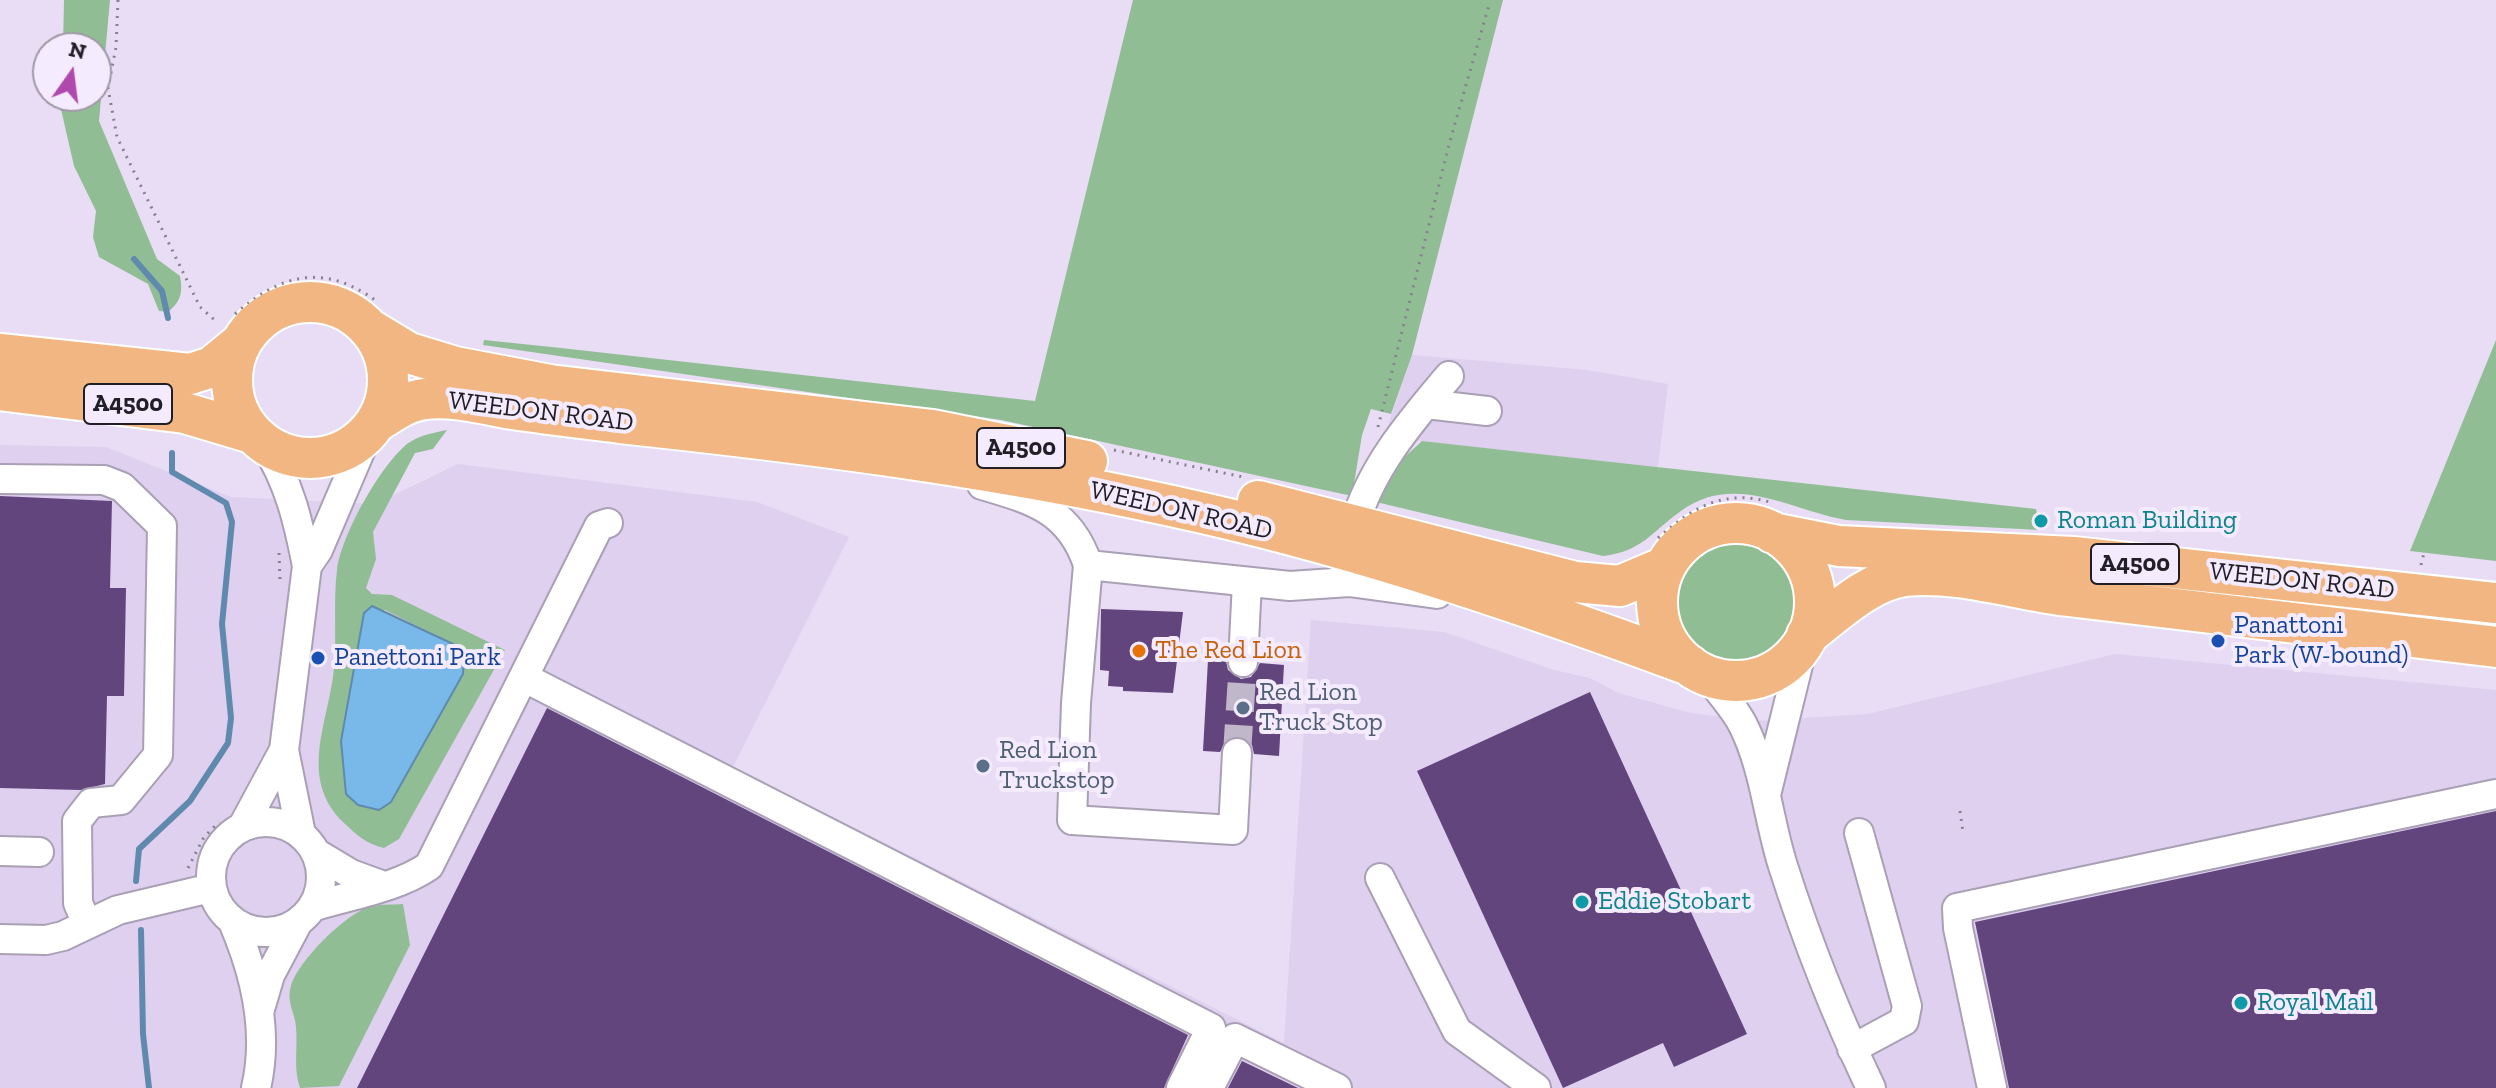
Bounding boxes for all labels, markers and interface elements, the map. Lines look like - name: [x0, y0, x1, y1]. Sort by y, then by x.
- north arrow: [32, 32, 112, 112]
- text: N: [66, 35, 89, 65]
- road number: A4500: [84, 384, 172, 424]
- street label: WEEDON ROAD: [447, 385, 635, 439]
- road number: A4500: [977, 428, 1065, 468]
- street label: WEEDON ROAD: [1087, 475, 1275, 547]
- place label: Roman Building: [2057, 505, 2237, 537]
- marker: Roman Building: [2032, 512, 2050, 530]
- road number: A4500: [2091, 544, 2179, 584]
- street label: WEEDON ROAD: [2208, 556, 2396, 606]
- place label: Panattoni Park (W-bound): [2234, 610, 2408, 672]
- marker: Panattoni Park (W-bound): [2209, 632, 2227, 650]
- place label: The Red Lion: [1155, 635, 1302, 667]
- place label: Panettoni Park: [334, 642, 501, 674]
- marker: The Red Lion: [1130, 642, 1148, 660]
- marker: Panettoni Park: [309, 649, 327, 667]
- place label: Red Lion Truck Stop: [1259, 677, 1383, 738]
- marker: Red Lion Truck Stop: [1234, 699, 1252, 717]
- place label: Red Lion Truckstop: [999, 735, 1114, 796]
- marker: Red Lion Truckstop: [974, 757, 992, 775]
- place label: Eddie Stobart: [1598, 886, 1751, 918]
- marker: Eddie Stobart: [1573, 893, 1591, 911]
- place label: Royal Mail: [2257, 987, 2374, 1019]
- marker: Royal Mail: [2232, 994, 2250, 1012]

